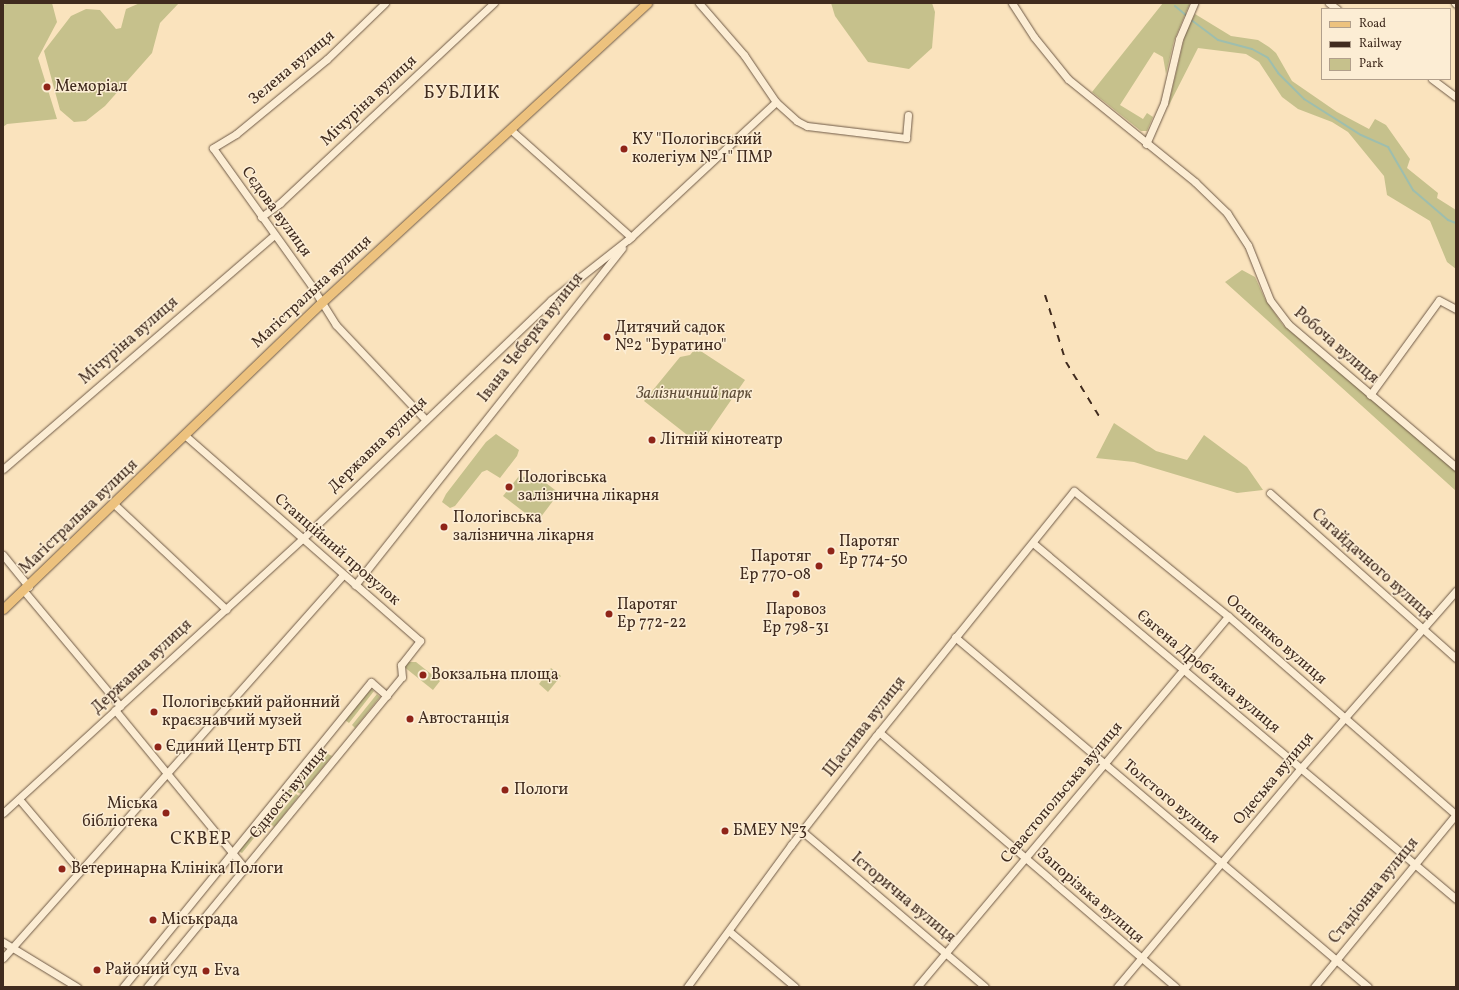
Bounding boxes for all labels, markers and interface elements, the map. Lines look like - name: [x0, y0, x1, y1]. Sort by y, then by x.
- legend: [1321, 8, 1451, 80]
- text: Road: [1359, 16, 1386, 32]
- street label: Зелена вулиця: [245, 26, 339, 110]
- text: Railway: [1359, 36, 1402, 52]
- street label: Мічуріна вулиця: [317, 52, 421, 150]
- text: Park: [1359, 56, 1384, 72]
- place label: Меморіал: [55, 77, 127, 97]
- marker: Меморіал: [42, 82, 52, 92]
- district label: БУБЛИК: [423, 83, 501, 105]
- place label: КУ "Пологівський колегіум № 1" ПМР: [632, 130, 772, 168]
- marker: КУ "Пологівський колегіум № 1" ПМР: [619, 144, 629, 154]
- street label: Сєдова вулиця: [237, 163, 315, 261]
- street label: Магістральна вулиця: [248, 231, 376, 353]
- street label: Івана Чеберка вулиця: [475, 270, 587, 406]
- street label: Мічуріна вулиця: [76, 293, 182, 389]
- street label: Робоча вулиця: [1289, 304, 1383, 388]
- place label: Дитячий садок №2 "Буратино": [615, 318, 727, 356]
- marker: Дитячий садок №2 "Буратино": [602, 332, 612, 342]
- park label: Залізничний парк: [636, 384, 752, 404]
- street label: Державна вулиця: [325, 393, 431, 497]
- place label: Літній кінотеатр: [660, 430, 783, 450]
- marker: Літній кінотеатр: [647, 435, 657, 445]
- street label: Магістральна вулиця: [16, 456, 142, 578]
- place label: Пологівська залізнична лікарня: [518, 468, 659, 506]
- marker: Пологівська залізнична лікарня: [503, 481, 515, 493]
- street label: Станційний провулок: [270, 490, 404, 610]
- street label: Сагайдачного вулиця: [1307, 505, 1437, 625]
- place label: Пологiвська залiзнична лiкарня: [453, 508, 594, 546]
- marker: Пологiвська залiзнична лiкарня: [438, 521, 450, 533]
- place label: Паротяг Ер 774-50: [839, 532, 908, 570]
- marker: Паротяг Ер 774-50: [826, 546, 836, 556]
- place label: Паротяг Ер 770-08: [740, 547, 811, 585]
- marker: Паротяг Ер 770-08: [814, 561, 824, 571]
- marker: Паровоз Ер 798-31: [791, 589, 801, 599]
- street label: Осипенко вулиця: [1222, 591, 1330, 689]
- place label: Паротяг Ер 772-22: [617, 595, 687, 633]
- place label: Паровоз Ер 798-31: [762, 600, 830, 638]
- street label: Євгена Дроб’язка вулиця: [1132, 606, 1284, 738]
- marker: Паротяг Ер 772-22: [604, 609, 614, 619]
- street label: Державна вулиця: [88, 616, 196, 718]
- place label: Вокзальна площа: [431, 665, 559, 685]
- marker: Вокзальна площа: [418, 670, 428, 680]
- street label: Щаслива вулиця: [820, 673, 910, 781]
- place label: Пологівський районний краєзнавчий музей: [162, 693, 340, 731]
- marker: Пологівський районний краєзнавчий музей: [149, 707, 159, 717]
- place label: Автостанція: [418, 709, 509, 729]
- marker: Автостанція: [405, 714, 415, 724]
- street label: Севастопольська вулиця: [997, 718, 1127, 868]
- street label: Одеська вулиця: [1230, 729, 1318, 829]
- place label: Єдиний Центр БТІ: [166, 737, 301, 757]
- marker: Єдиний Центр БТІ: [153, 742, 163, 752]
- street label: Єдності вулиця: [246, 743, 332, 843]
- street label: Толстого вулиця: [1119, 756, 1223, 848]
- place label: Пологи: [514, 780, 568, 800]
- marker: Пологи: [499, 784, 511, 796]
- place label: Міська бібліотека: [82, 794, 158, 832]
- marker: Міська бібліотека: [161, 808, 171, 818]
- place label: БМЕУ №3: [733, 821, 808, 841]
- marker: БМЕУ №3: [720, 826, 730, 836]
- district label: СКВЕР: [170, 829, 232, 851]
- street label: Стадіонна вулиця: [1325, 834, 1423, 948]
- street label: Запорізька вулиця: [1033, 844, 1147, 948]
- street label: Історична вулиця: [847, 849, 959, 947]
- place label: Ветеринарна Клініка Пологи: [71, 859, 283, 879]
- marker: Ветеринарна Клініка Пологи: [56, 863, 68, 875]
- place label: Міськрада: [161, 910, 238, 930]
- marker: Міськрада: [148, 915, 158, 925]
- place label: Районий суд: [105, 960, 197, 980]
- place label: Eva: [214, 961, 240, 981]
- marker: Районий суд: [92, 965, 102, 975]
- marker: Eva: [201, 966, 211, 976]

